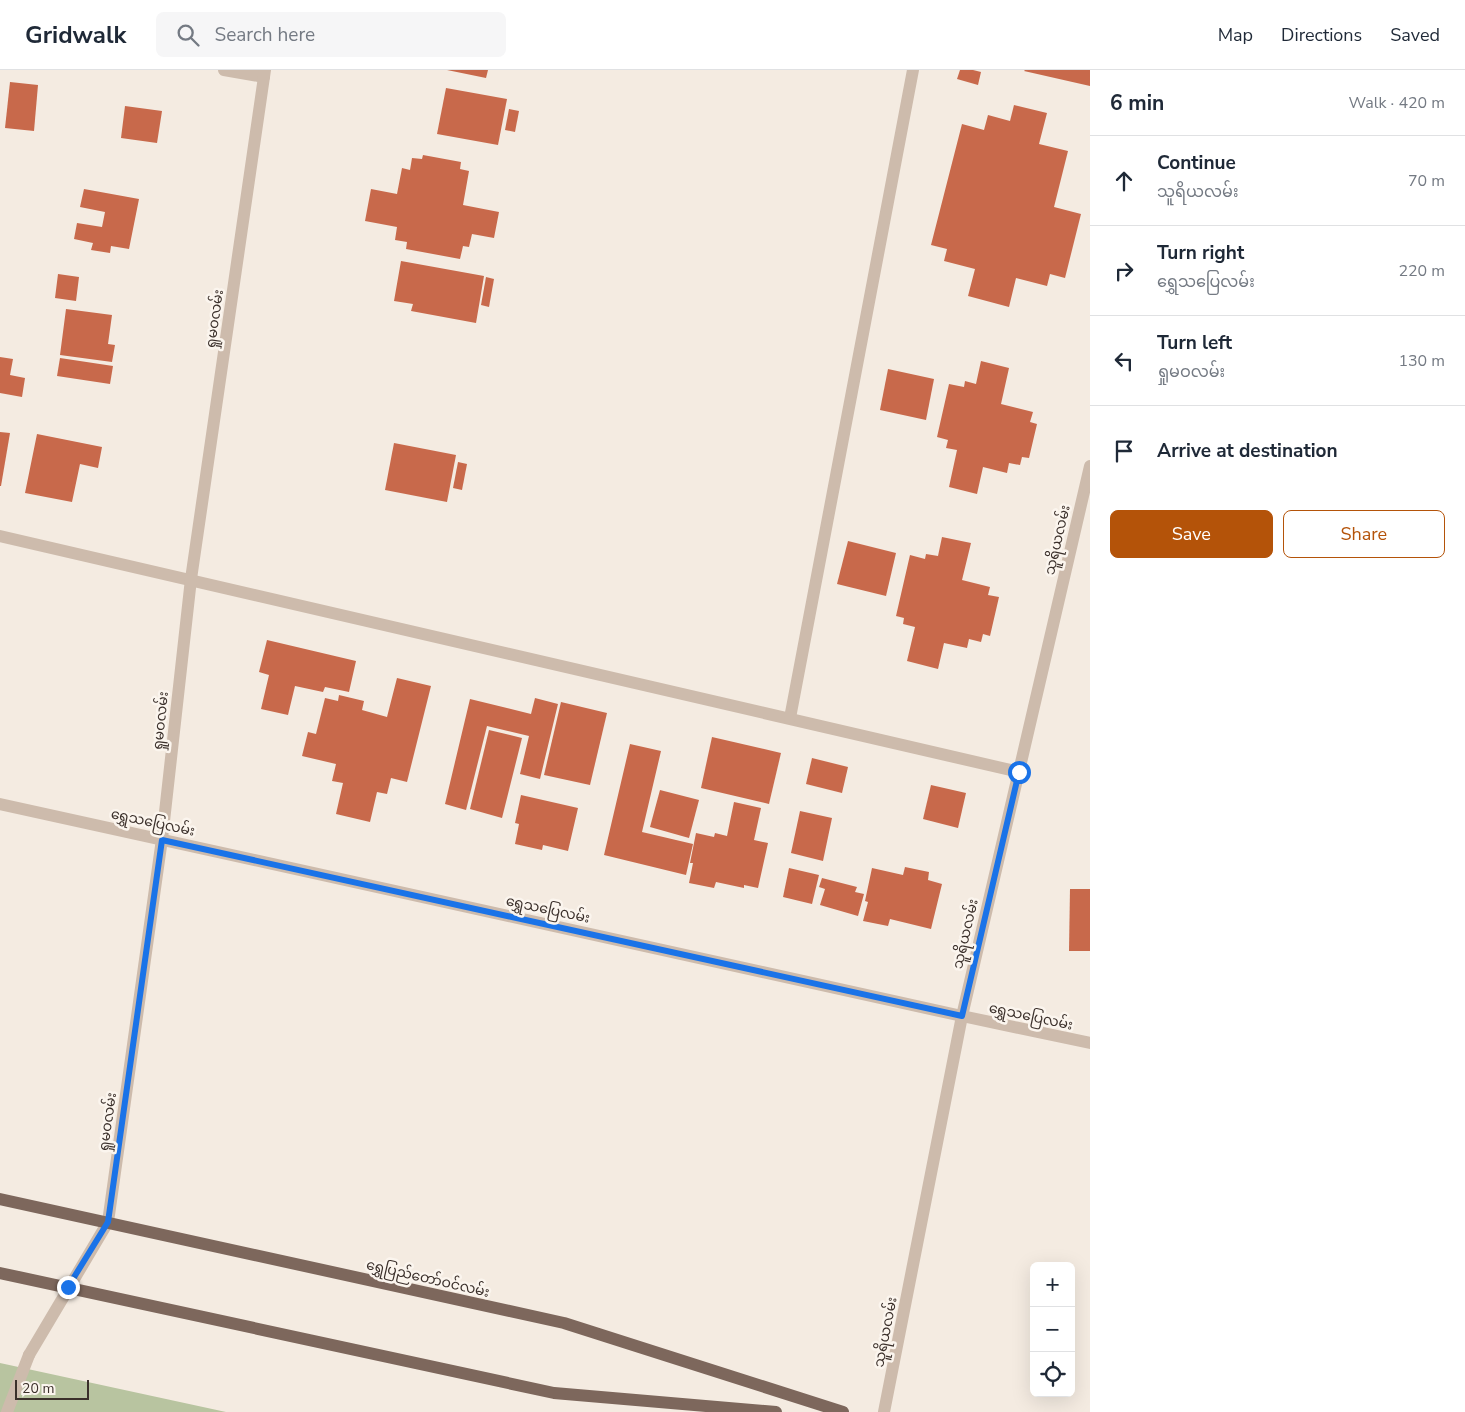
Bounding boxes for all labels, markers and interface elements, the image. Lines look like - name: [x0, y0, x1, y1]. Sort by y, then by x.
- search box: [156, 12, 506, 57]
- text: Gridwalk: [25, 19, 126, 51]
- icon: search: [174, 21, 202, 49]
- text: Search here: [214, 22, 315, 48]
- text: Map: [1218, 23, 1253, 47]
- text: Directions: [1281, 23, 1362, 47]
- text: Saved: [1390, 23, 1440, 47]
- text: 6 min: [1110, 89, 1164, 117]
- text: Walk · 420 m: [1349, 92, 1445, 114]
- text: Continue: [1157, 150, 1236, 176]
- icon: ahead: [1110, 167, 1138, 195]
- text: 70 m: [1408, 170, 1445, 192]
- text: သူရိယလမ်း: [1157, 181, 1238, 203]
- text: Turn right: [1157, 240, 1244, 266]
- icon: right: [1110, 257, 1138, 285]
- text: 220 m: [1398, 260, 1445, 282]
- text: ရွှေသပြေလမ်း: [1157, 271, 1255, 293]
- street label: ရှုမဝလမ်း: [200, 288, 230, 350]
- text: Turn left: [1157, 330, 1232, 356]
- icon: left: [1110, 347, 1138, 375]
- text: 130 m: [1398, 350, 1445, 372]
- text: ရှုမဝလမ်း: [1157, 361, 1225, 383]
- icon: arrive: [1110, 437, 1138, 465]
- text: Arrive at destination: [1157, 438, 1338, 464]
- street label: သူရိယလမ်း: [1039, 503, 1077, 577]
- button: Save: [1110, 510, 1273, 558]
- button: Share: [1283, 510, 1445, 558]
- street label: ရှုမဝလမ်း: [147, 690, 175, 752]
- route start: [1008, 761, 1031, 784]
- street label: ရွှေသပြေလမ်း: [109, 803, 197, 843]
- street label: ရွှေသပြေလမ်း: [504, 890, 592, 930]
- street label: သူရိယလမ်း: [947, 897, 985, 971]
- street label: ရွှေသပြေလမ်း: [987, 997, 1075, 1037]
- street label: ရှုမဝလမ်း: [93, 1091, 123, 1153]
- street label: ရွှေပြည်တော်ဝင်လမ်း: [364, 1254, 492, 1304]
- map controls: [1030, 1262, 1075, 1397]
- button: +: [1030, 1262, 1075, 1307]
- route end: [57, 1276, 80, 1299]
- street label: သူရိယလမ်း: [868, 1295, 904, 1369]
- button: −: [1030, 1307, 1075, 1352]
- button: locate: [1030, 1352, 1075, 1397]
- scale bar: [15, 1377, 89, 1400]
- text: 20 m: [22, 1379, 54, 1398]

